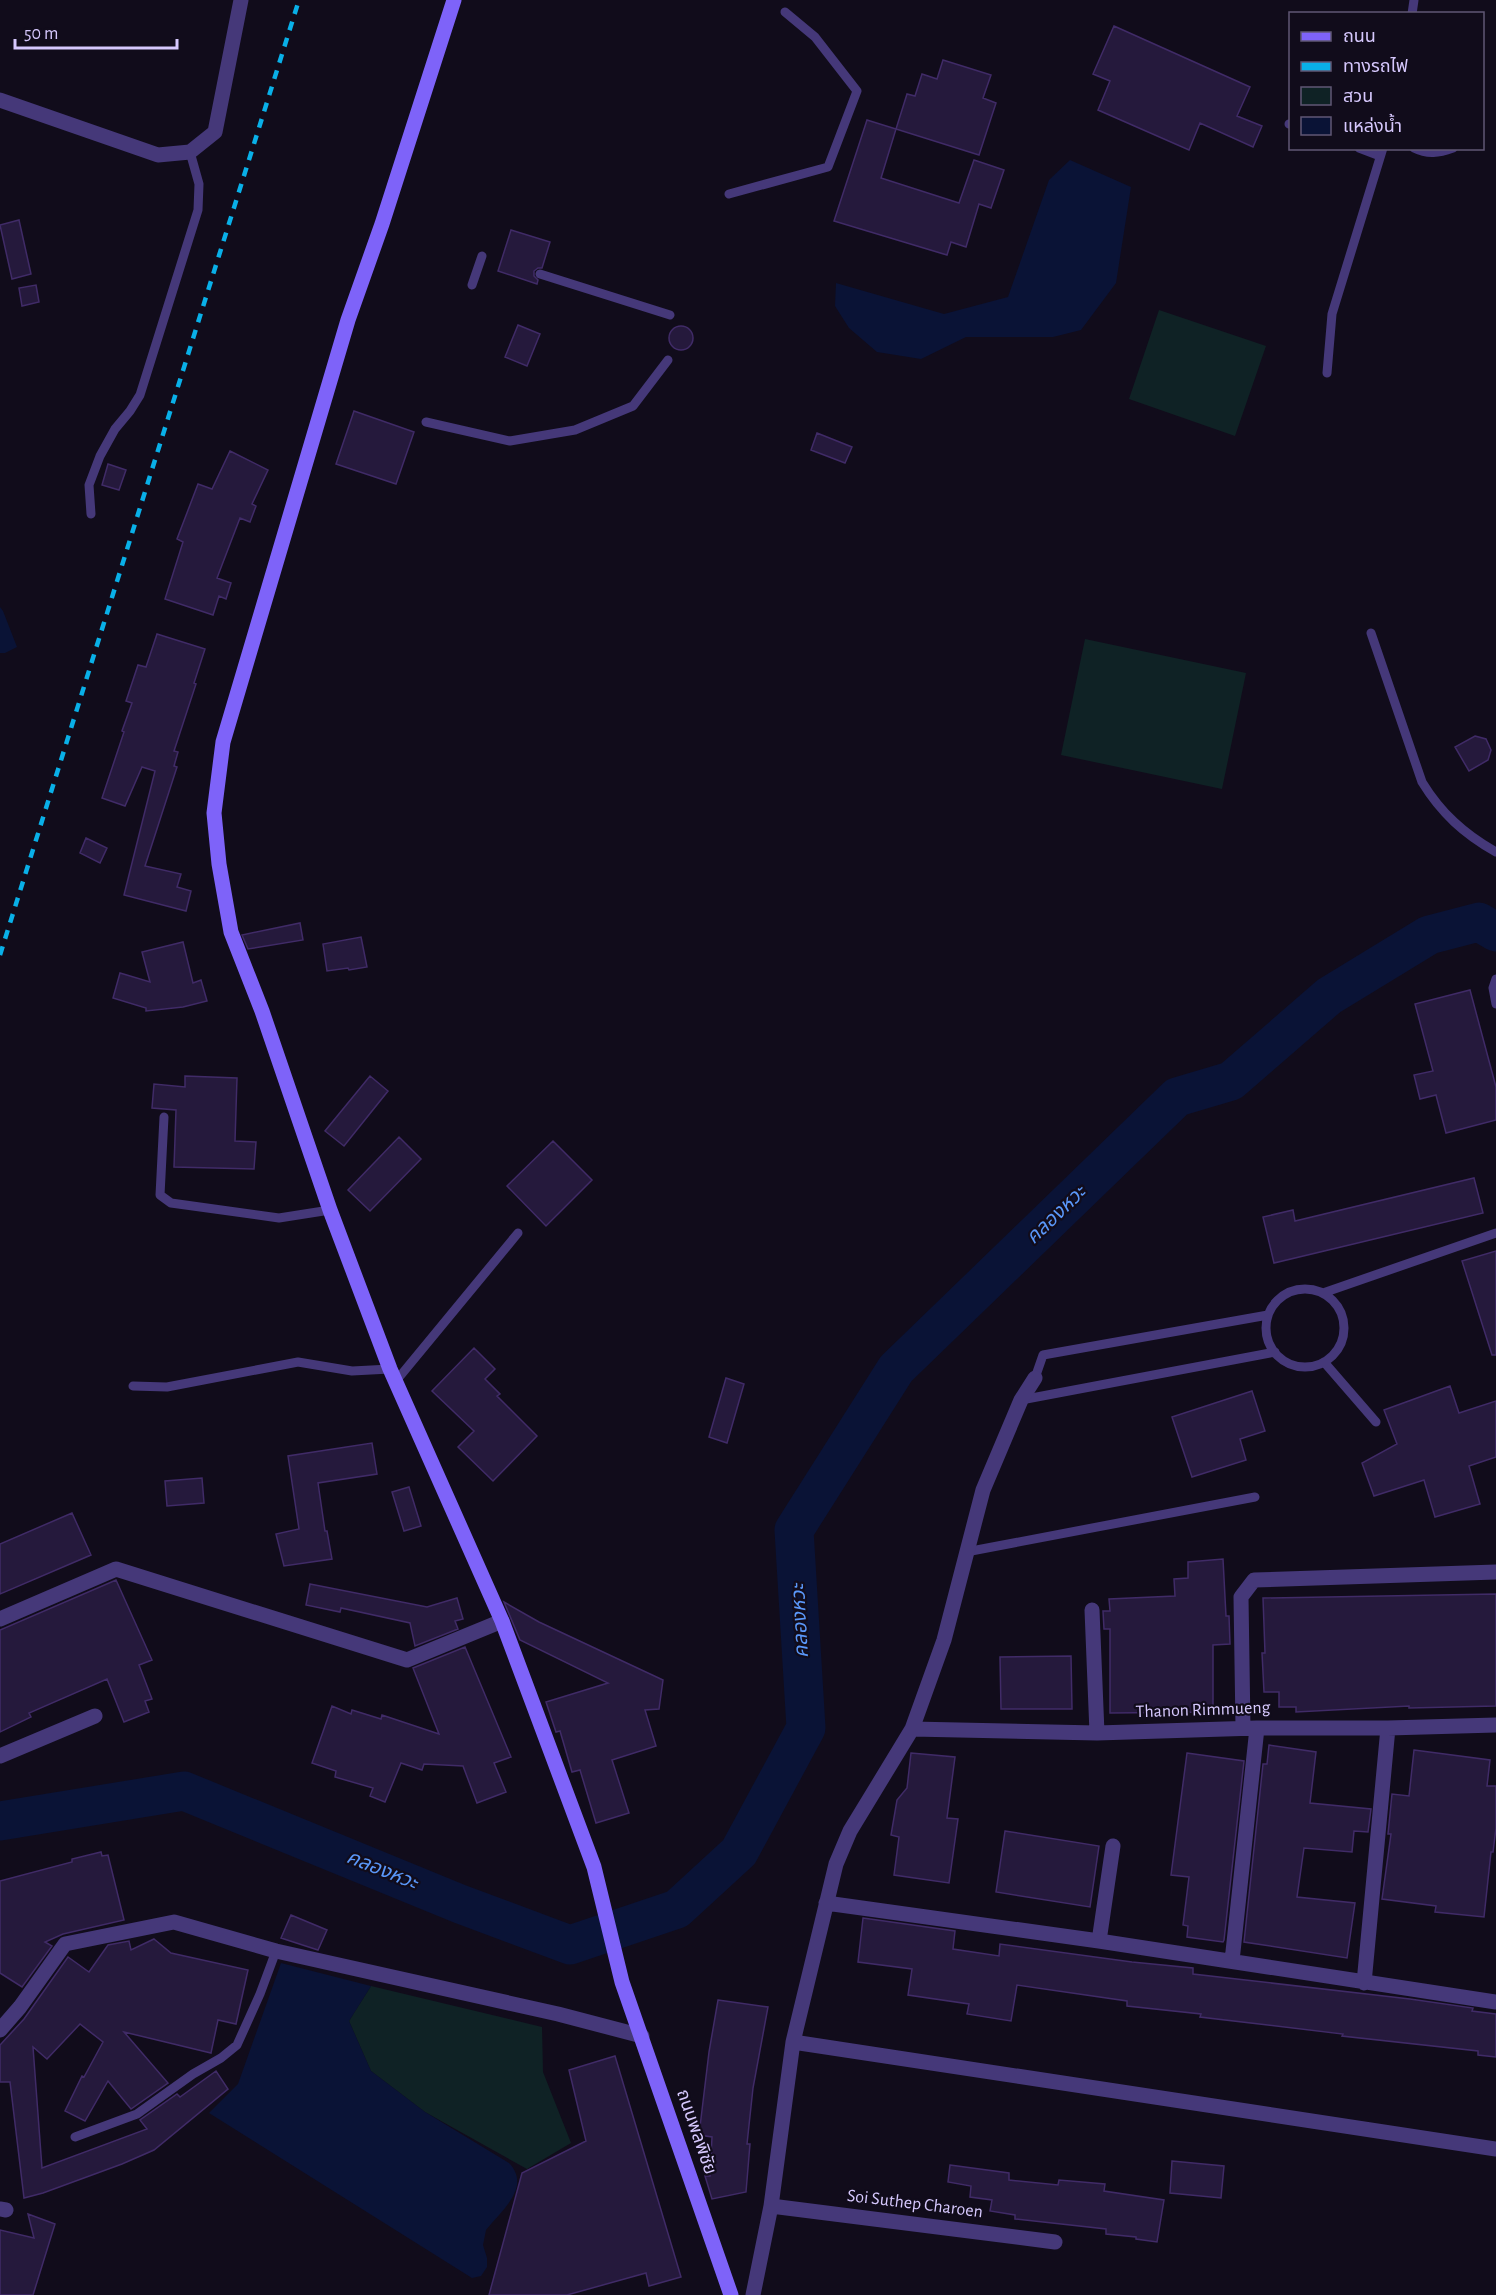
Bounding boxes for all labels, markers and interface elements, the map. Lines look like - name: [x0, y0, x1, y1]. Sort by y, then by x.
- scale bar: [15, 12, 177, 50]
- legend: [1289, 12, 1484, 150]
- text: 50 m: [24, 25, 58, 43]
- text: ถนน: [1343, 28, 1376, 46]
- text: ทางรถไฟ: [1343, 57, 1408, 76]
- text: สวน: [1343, 88, 1373, 106]
- text: แหล่งน้ำ: [1343, 113, 1402, 136]
- water label: คลองหวะ: [1022, 1180, 1091, 1248]
- water label: คลองหวะ: [788, 1581, 812, 1659]
- street label: Thanon Rimmueng: [1135, 1699, 1271, 1721]
- water label: คลองหวะ: [344, 1847, 422, 1894]
- street label: ถนนพลพิชัย: [673, 2087, 720, 2177]
- street label: Soi Suthep Charoen: [846, 2187, 984, 2221]

